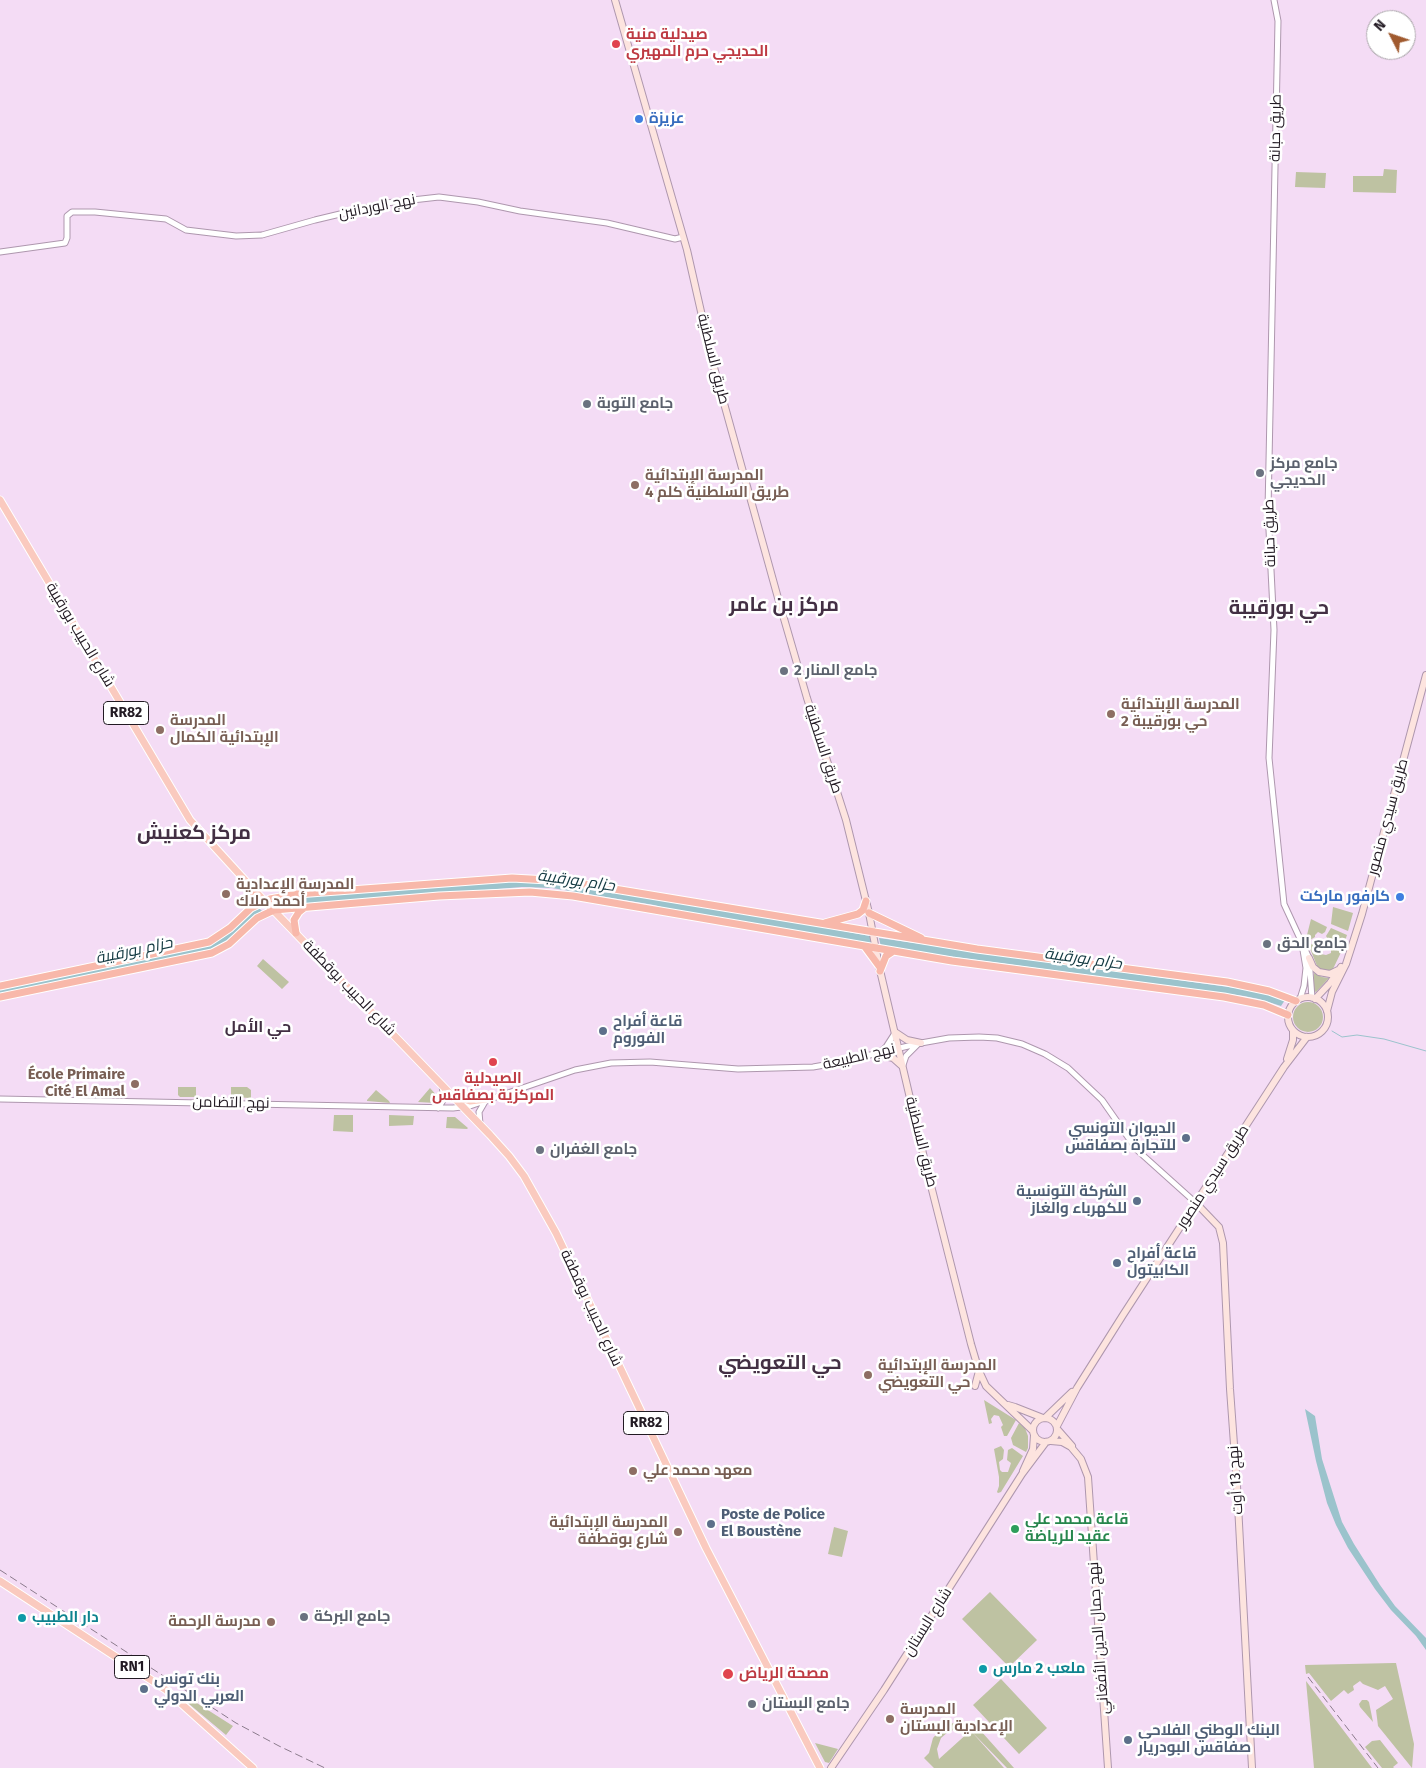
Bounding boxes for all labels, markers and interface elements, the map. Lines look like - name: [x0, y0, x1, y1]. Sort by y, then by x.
- north arrow: [1366, 10, 1416, 60]
- text: N: [1371, 16, 1390, 35]
- place label: صيدلية منية الحديجي حرم المهيري: [626, 26, 768, 61]
- marker: صيدلية منية الحديجي حرم المهيري: [610, 38, 622, 50]
- street label: طريق حبانة: [1266, 94, 1286, 162]
- place label: عزيزة: [649, 110, 684, 128]
- marker: عزيزة: [633, 113, 645, 125]
- street label: نهج الوردانين: [337, 191, 417, 223]
- street label: طريق السلطنية: [693, 312, 733, 406]
- place label: جامع التوبة: [597, 395, 673, 413]
- marker: جامع التوبة: [581, 398, 593, 410]
- place label: جامع مركز الحديجي: [1270, 455, 1338, 490]
- place label: المدرسة الإبتدائية طريق السلطنية كلم 4: [645, 467, 789, 502]
- marker: جامع مركز الحديجي: [1254, 467, 1266, 479]
- marker: المدرسة الإبتدائية طريق السلطنية كلم 4: [629, 479, 641, 491]
- street label: طريق حبانة: [1260, 499, 1280, 567]
- street label: شارع الحبيب بورقيبة: [42, 580, 118, 690]
- district label: مركز بن عامر: [729, 593, 839, 617]
- district label: حي بورقيبة: [1229, 596, 1329, 620]
- place label: جامع المنار 2: [794, 662, 877, 680]
- marker: جامع المنار 2: [778, 665, 790, 677]
- place label: المدرسة الإبتدائية حي بورقيبة 2: [1121, 696, 1240, 731]
- road number: RR82: [104, 701, 148, 724]
- street label: طريق السلطنية: [800, 702, 846, 796]
- marker: المدرسة الإبتدائية حي بورقيبة 2: [1105, 708, 1117, 720]
- place label: المدرسة الإبتدائية الكمال: [170, 712, 279, 747]
- marker: المدرسة الإبتدائية الكمال: [154, 724, 166, 736]
- street label: طريق سيدي منصور: [1364, 757, 1412, 877]
- district label: مركز كعنيش: [137, 821, 251, 845]
- water label: حزام بورقيبة: [536, 866, 616, 896]
- place label: المدرسة الإعدادية أحمد ملاك: [236, 876, 354, 911]
- marker: المدرسة الإعدادية أحمد ملاك: [220, 888, 232, 900]
- place label: كارفور ماركت: [1300, 888, 1390, 906]
- marker: كارفور ماركت: [1394, 891, 1406, 903]
- water label: حزام بورقيبة: [94, 933, 174, 969]
- place label: جامع الحق: [1277, 935, 1347, 953]
- street label: شارع الحبيب بوقطفة: [299, 936, 399, 1040]
- marker: جامع الحق: [1261, 938, 1273, 950]
- water label: حزام بورقيبة: [1043, 944, 1123, 974]
- place label: قاعة أفراح الفوروم: [613, 1013, 682, 1048]
- district label: حي الأمل: [225, 1018, 291, 1038]
- marker: قاعة أفراح الفوروم: [597, 1025, 609, 1037]
- street label: نهج الطبيعة: [821, 1040, 897, 1074]
- marker: الصيدلية المركزية بصفاقس: [487, 1056, 499, 1068]
- place label: École Primaire Cité El Amal: [28, 1066, 125, 1101]
- place label: الصيدلية المركزية بصفاقس: [432, 1070, 554, 1105]
- marker: École Primaire Cité El Amal: [129, 1078, 141, 1090]
- street label: نهج التضامن: [192, 1093, 270, 1113]
- street label: طريق السلطنية: [901, 1095, 941, 1189]
- place label: الديوان التونسي للتجارة بصفاقس: [1065, 1120, 1176, 1155]
- street label: طريق سيدي منصور: [1173, 1122, 1253, 1232]
- marker: الديوان التونسي للتجارة بصفاقس: [1180, 1132, 1192, 1144]
- place label: جامع الغفران: [550, 1141, 637, 1159]
- marker: جامع الغفران: [534, 1144, 546, 1156]
- place label: الشركة التونسية للكهرباء والغاز: [1016, 1183, 1127, 1218]
- marker: الشركة التونسية للكهرباء والغاز: [1131, 1195, 1143, 1207]
- place label: قاعة أفراح الكابيتول: [1127, 1245, 1196, 1280]
- street label: شارع الحبيب بوقطفة: [556, 1247, 626, 1369]
- marker: قاعة أفراح الكابيتول: [1111, 1257, 1123, 1269]
- district label: حي التعويضي: [718, 1351, 842, 1375]
- place label: المدرسة الإبتدائية حي التعويضي: [878, 1357, 997, 1392]
- marker: المدرسة الإبتدائية حي التعويضي: [862, 1369, 874, 1381]
- road number: RR82: [624, 1412, 668, 1435]
- street label: نهج 13 أوت: [1225, 1445, 1247, 1515]
- place label: معهد محمد علي: [643, 1462, 752, 1480]
- marker: معهد محمد علي: [627, 1465, 639, 1477]
- place label: Poste de Police El Boustène: [721, 1506, 825, 1541]
- place label: قاعة محمد علي عقيد للرياضة: [1025, 1511, 1128, 1546]
- place label: المدرسة الإبتدائية شارع بوقطفة: [549, 1514, 668, 1549]
- marker: Poste de Police El Boustène: [705, 1518, 717, 1530]
- marker: قاعة محمد علي عقيد للرياضة: [1009, 1523, 1021, 1535]
- marker: المدرسة الإبتدائية شارع بوقطفة: [672, 1526, 684, 1538]
- street label: نهج جمال الدين الأفغاني: [1085, 1561, 1113, 1715]
- street label: شارع البستان: [900, 1584, 956, 1660]
- place label: جامع البركة: [314, 1608, 390, 1626]
- place label: دار الطبيب: [32, 1609, 99, 1627]
- marker: جامع البركة: [298, 1611, 310, 1623]
- marker: دار الطبيب: [16, 1612, 28, 1624]
- place label: مدرسة الرحمة: [168, 1613, 261, 1631]
- marker: مدرسة الرحمة: [265, 1616, 277, 1628]
- road number: RN1: [114, 1655, 150, 1678]
- place label: ملعب 2 مارس: [993, 1660, 1085, 1678]
- marker: ملعب 2 مارس: [977, 1663, 989, 1675]
- place label: مصحة الرياض: [739, 1665, 829, 1683]
- marker: مصحة الرياض: [721, 1667, 735, 1681]
- place label: بنك تونس العربي الدولي: [154, 1671, 244, 1706]
- marker: بنك تونس العربي الدولي: [138, 1683, 150, 1695]
- place label: جامع البستان: [762, 1695, 850, 1713]
- marker: جامع البستان: [746, 1698, 758, 1710]
- place label: المدرسة الإعدادية البستان: [900, 1701, 1013, 1736]
- marker: المدرسة الإعدادية البستان: [884, 1713, 896, 1725]
- place label: البنك الوطني الفلاحي صفاقس البودريار: [1138, 1722, 1280, 1757]
- marker: البنك الوطني الفلاحي صفاقس البودريار: [1122, 1734, 1134, 1746]

